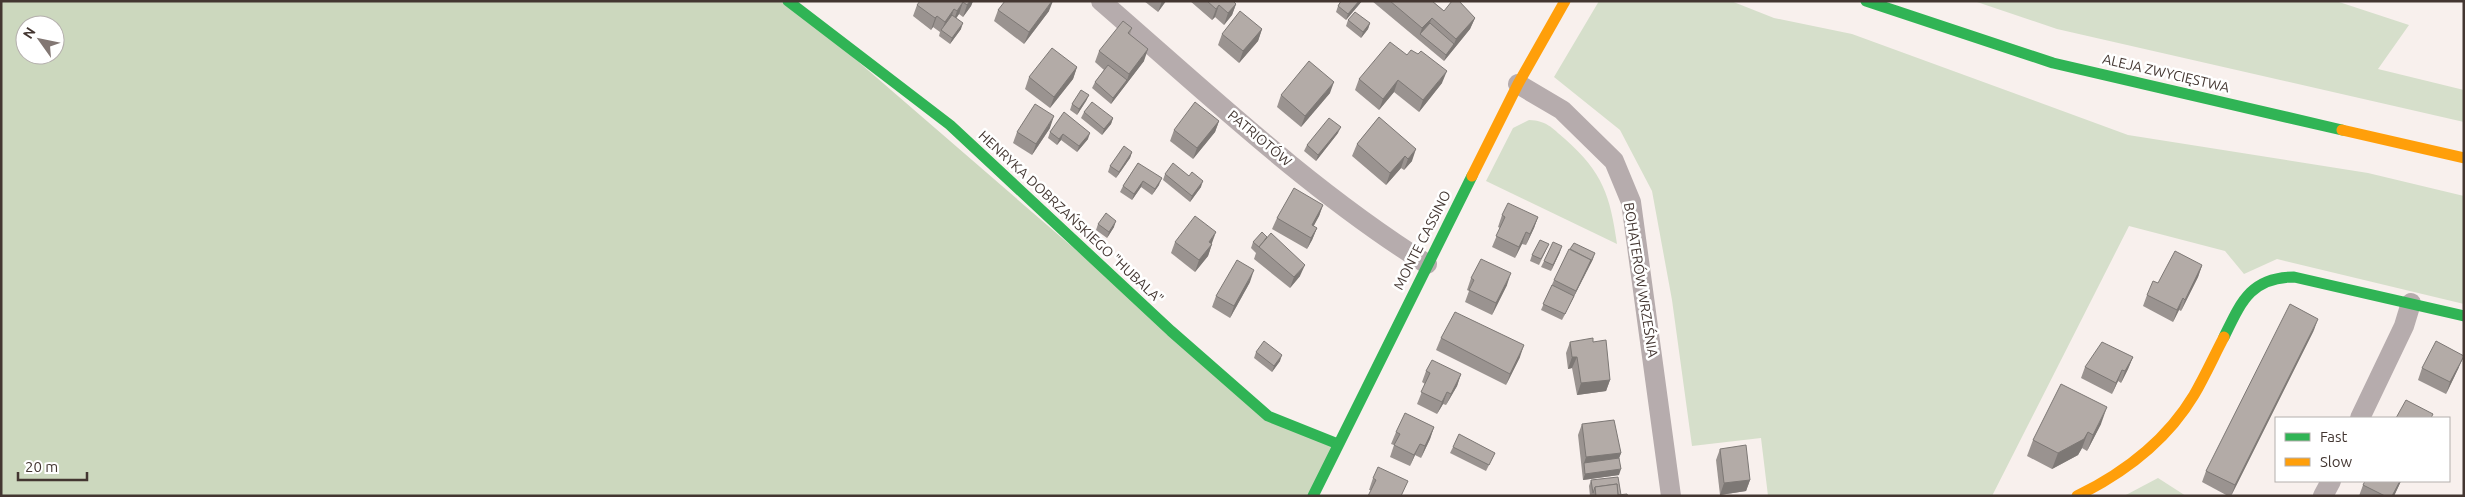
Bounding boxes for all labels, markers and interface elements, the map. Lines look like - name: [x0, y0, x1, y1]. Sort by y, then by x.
- north arrow: [15, 15, 65, 65]
- text: N: [20, 24, 39, 42]
- street label: ALEJA ZWYCIĘSTWA: [2101, 51, 2231, 95]
- street label: PATRIOTÓW: [1225, 106, 1296, 169]
- street label: HENRYKA DOBRZAŃSKIEGO "HUBALA": [976, 127, 1167, 307]
- street label: MONTE CASSINO: [1390, 188, 1454, 292]
- street label: BOHATERÓW WRZEŚNIA: [1621, 201, 1662, 359]
- legend: [2275, 417, 2450, 482]
- text: Fast: [2320, 428, 2348, 445]
- scale bar: [18, 450, 86, 482]
- text: Slow: [2320, 453, 2353, 470]
- text: 20 m: [25, 458, 58, 475]

